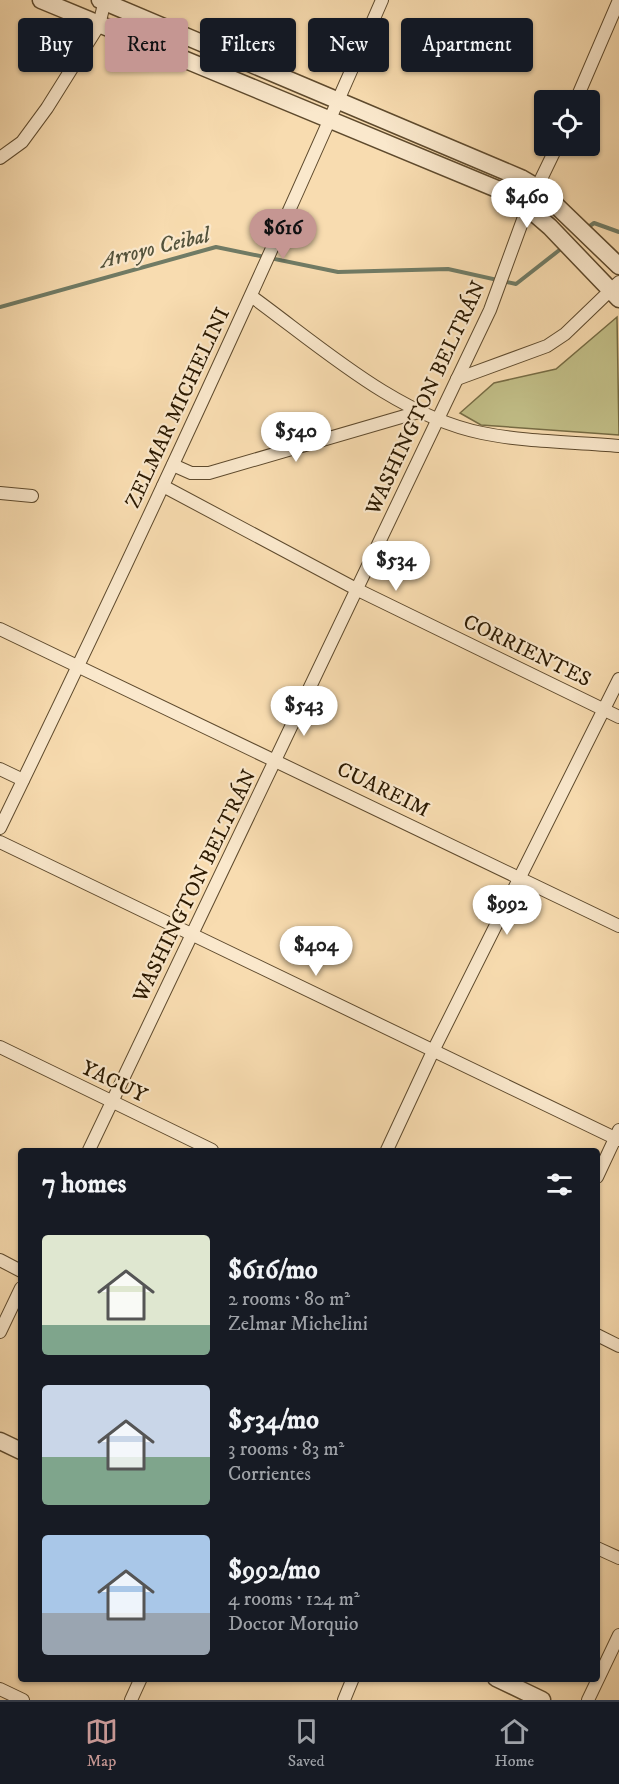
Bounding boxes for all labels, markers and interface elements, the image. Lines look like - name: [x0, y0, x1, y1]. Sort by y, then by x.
- chip: Buy: [18, 18, 93, 72]
- chip: Rent: [105, 18, 188, 72]
- chip: Filters: [200, 18, 296, 72]
- chip: New: [308, 18, 389, 72]
- chip: Apartment: [401, 18, 533, 72]
- map controls: [534, 90, 600, 156]
- button: locate: [534, 90, 600, 156]
- pin: $460: [491, 178, 563, 229]
- text: $460: [505, 185, 549, 210]
- pin: $616: [247, 209, 319, 260]
- text: $616: [264, 216, 302, 241]
- water label: Arroyo Ceibal: [94, 221, 215, 275]
- street label: WASHINGTON BELTRÁN: [358, 276, 492, 520]
- street label: ZELMAR MICHELINI: [120, 304, 236, 512]
- pin: $540: [260, 412, 332, 463]
- text: $540: [275, 419, 317, 444]
- pin: $534: [360, 541, 432, 592]
- text: $534: [376, 548, 416, 573]
- street label: CORRIENTES: [459, 609, 595, 693]
- pin: $543: [268, 686, 340, 737]
- text: $543: [285, 693, 323, 718]
- street label: CUAREIM: [332, 756, 434, 824]
- street label: WASHINGTON BELTRÁN: [125, 765, 263, 1007]
- pin: $992: [471, 885, 543, 936]
- text: $992: [487, 892, 527, 917]
- pin: $404: [280, 926, 352, 977]
- text: $404: [294, 933, 338, 958]
- street label: YACUY: [77, 1055, 152, 1109]
- text: 7 homes: [42, 1168, 126, 1201]
- icon: filters: [543, 1168, 576, 1201]
- text: $616/mo: [228, 1254, 318, 1287]
- icon: home: [90, 1259, 162, 1331]
- text: 2 rooms · 80 m²: [228, 1287, 350, 1312]
- text: Zelmar Michelini: [228, 1312, 368, 1337]
- text: $534/mo: [228, 1404, 319, 1437]
- icon: home: [90, 1409, 162, 1481]
- text: 3 rooms · 83 m²: [228, 1437, 344, 1462]
- text: Corrientes: [228, 1462, 311, 1487]
- text: $992/mo: [228, 1554, 320, 1587]
- icon: home: [90, 1559, 162, 1631]
- text: 4 rooms · 124 m²: [228, 1587, 360, 1612]
- text: Doctor Morquio: [228, 1612, 359, 1637]
- tab: Map: [85, 1715, 118, 1771]
- tab: Saved: [288, 1715, 325, 1771]
- tab: Home: [494, 1715, 534, 1771]

